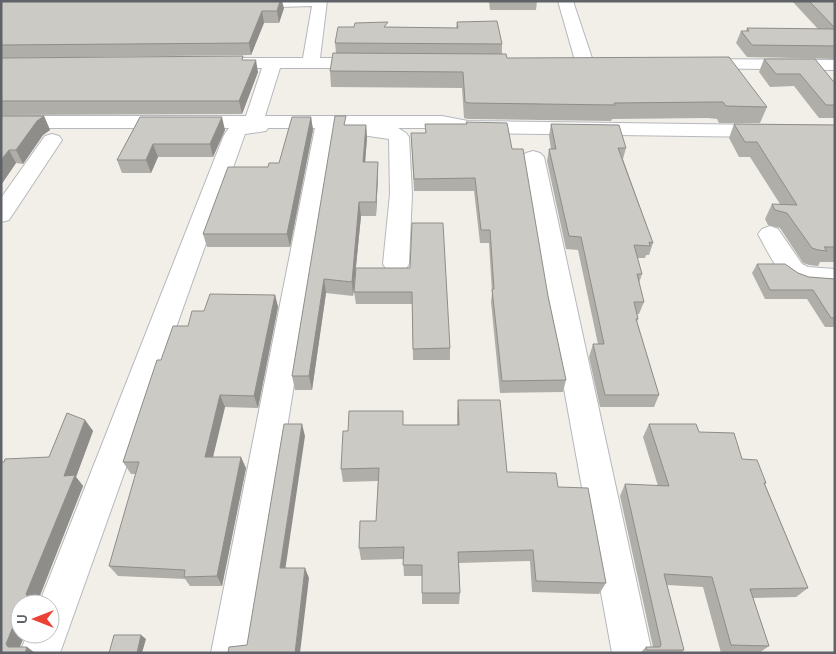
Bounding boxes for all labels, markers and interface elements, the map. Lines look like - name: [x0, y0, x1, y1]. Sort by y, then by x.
- north arrow: [10, 594, 60, 644]
- text: U: [13, 614, 31, 624]

